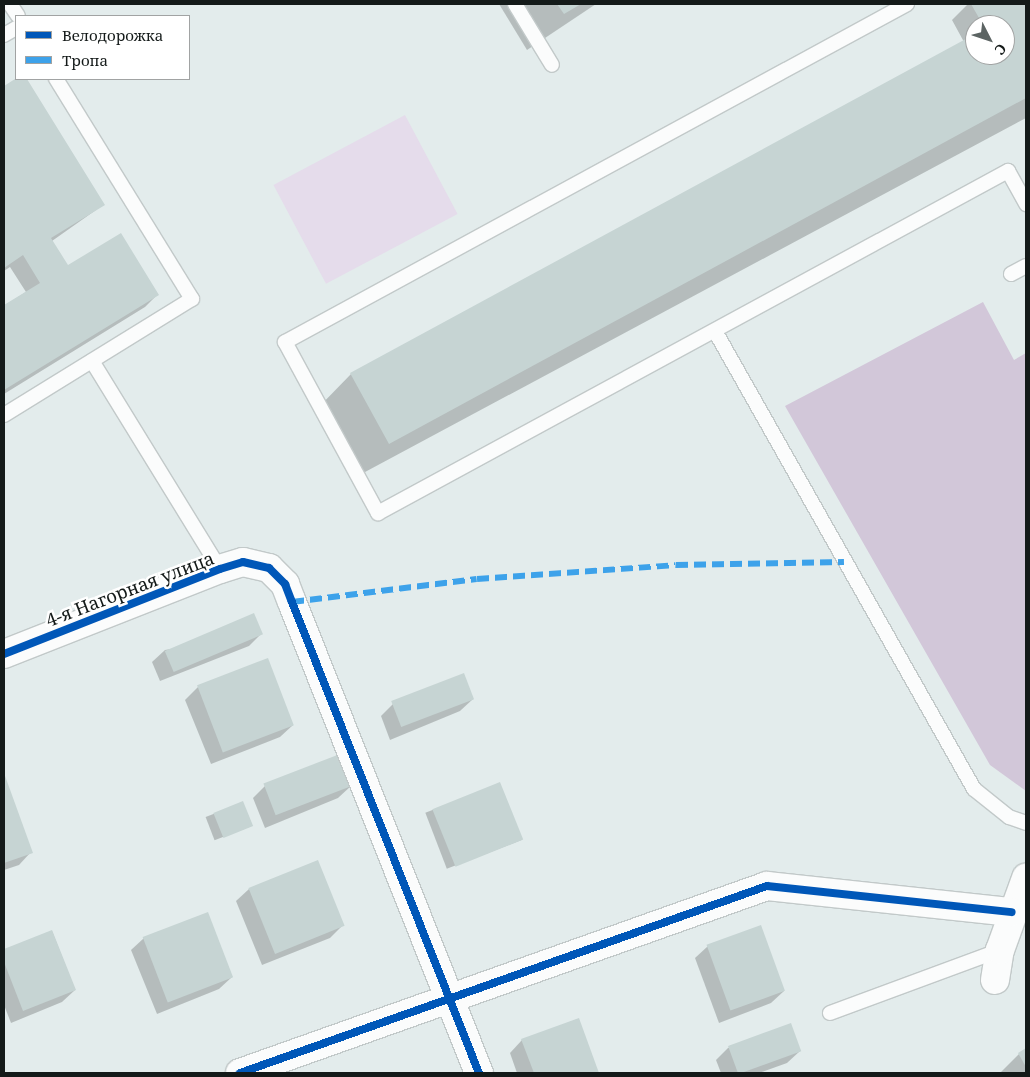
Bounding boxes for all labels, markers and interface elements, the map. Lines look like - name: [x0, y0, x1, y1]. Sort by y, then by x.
- legend: [15, 15, 190, 80]
- north arrow: [965, 15, 1015, 65]
- text: Велодорожка: [62, 25, 163, 45]
- text: С: [991, 40, 1011, 59]
- text: Тропа: [62, 50, 108, 70]
- street label: 4-я Нагорная улица: [43, 547, 217, 631]

